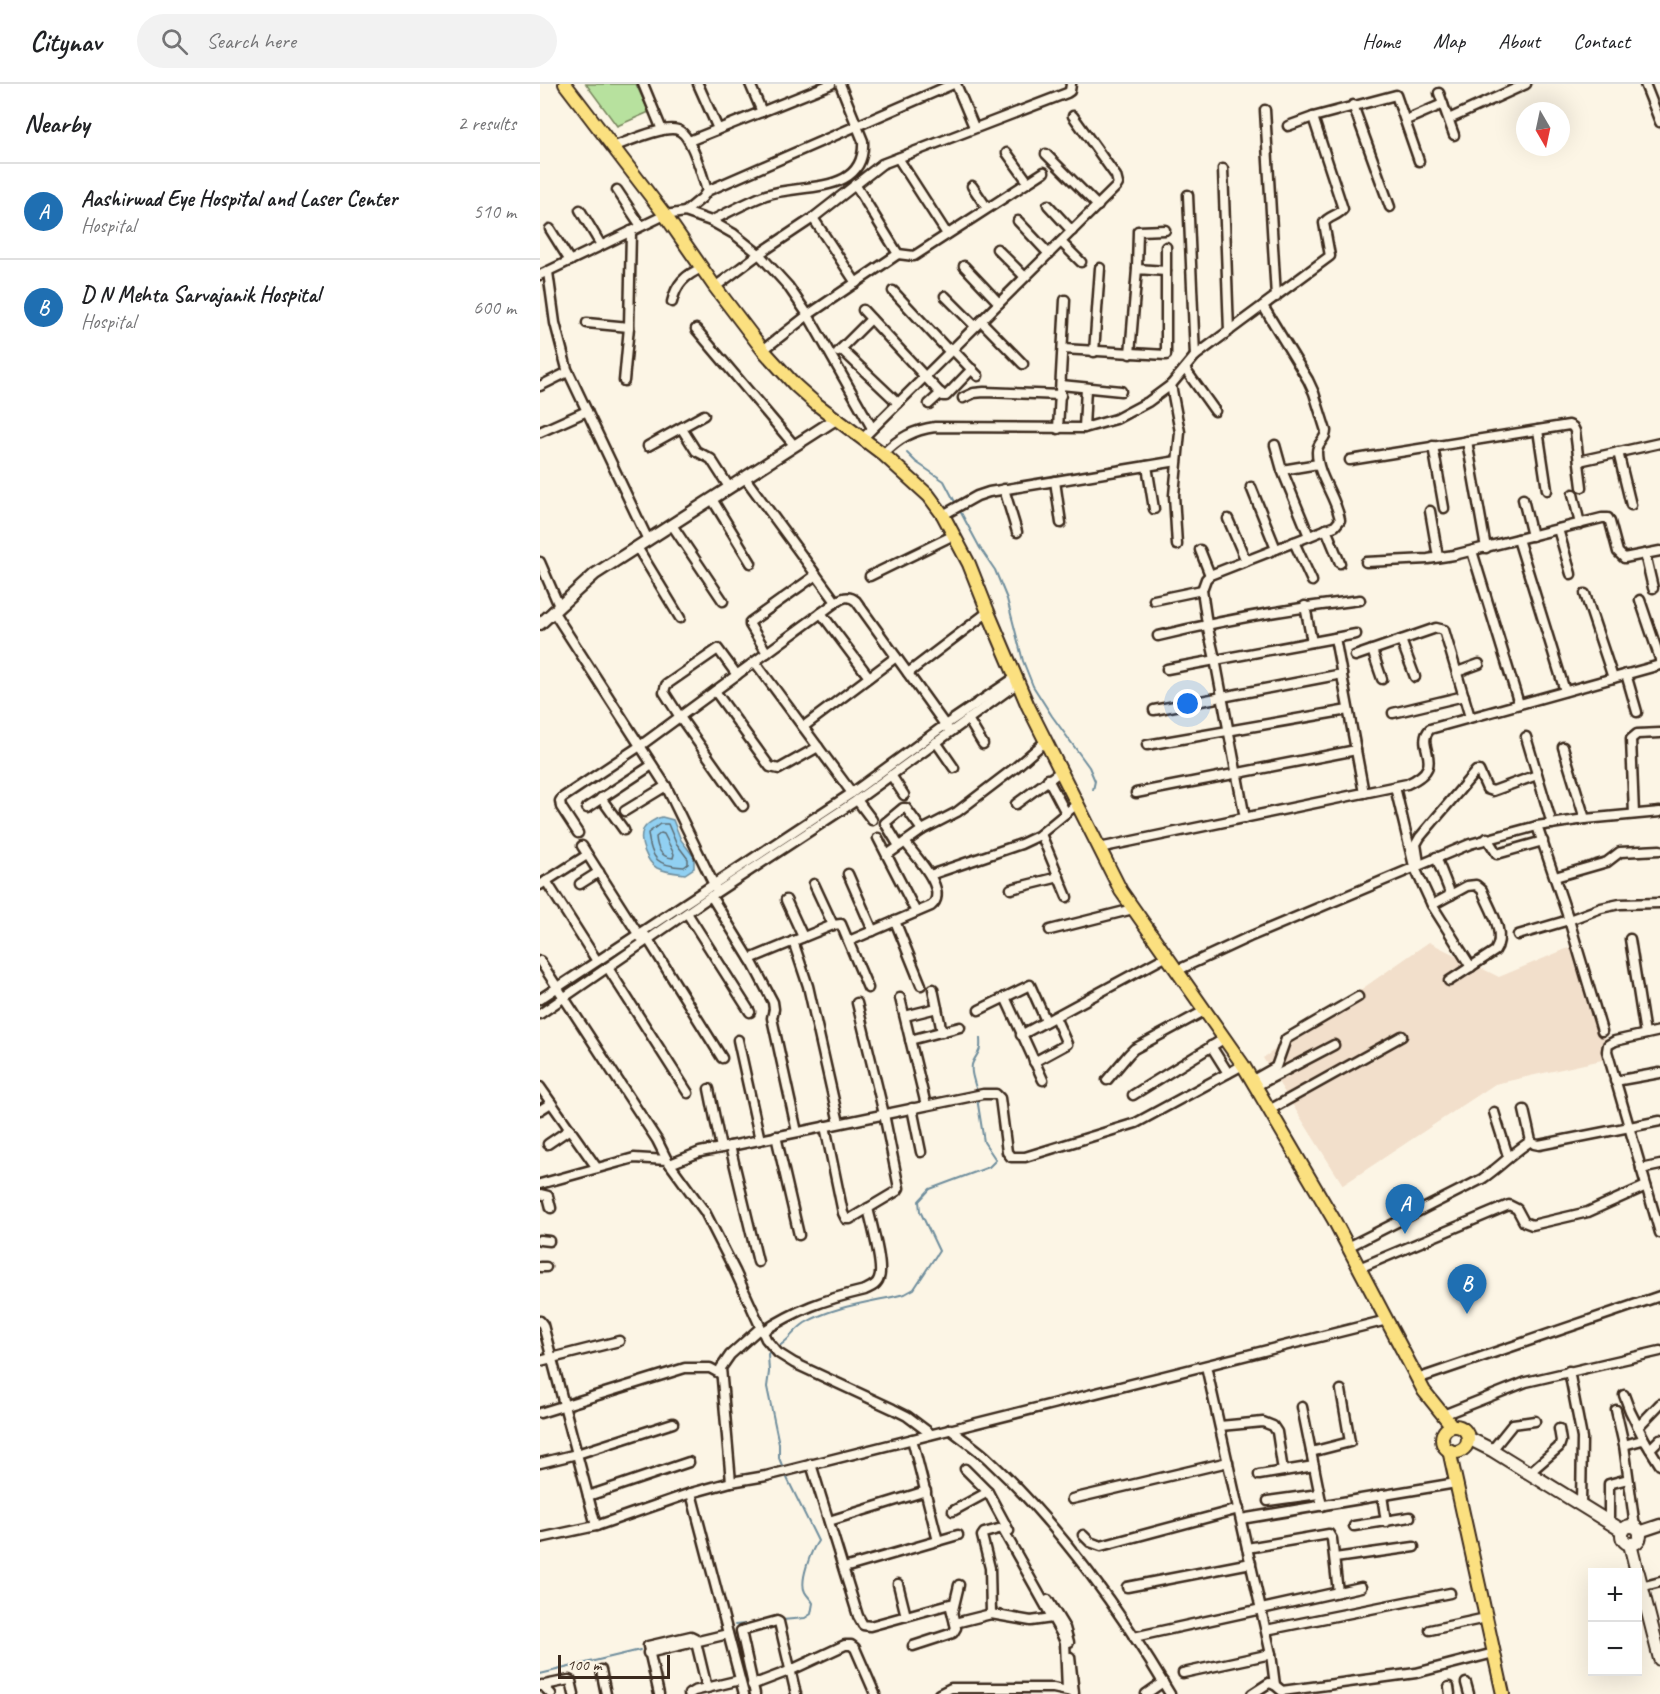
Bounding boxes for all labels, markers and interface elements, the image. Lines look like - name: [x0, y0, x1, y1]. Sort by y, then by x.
- search box: [137, 14, 557, 68]
- text: Citynav: [30, 24, 101, 59]
- icon: search: [158, 25, 191, 58]
- text: Search here: [206, 27, 296, 55]
- text: Home: [1362, 28, 1400, 54]
- text: Map: [1433, 28, 1465, 54]
- text: About: [1498, 28, 1540, 54]
- text: Contact: [1573, 28, 1630, 54]
- north arrow: [1516, 102, 1570, 156]
- text: Nearby: [24, 107, 89, 140]
- text: 2 results: [457, 111, 516, 136]
- text: Aashirwad Eye Hospital and Laser Center: [81, 185, 397, 213]
- text: A: [38, 199, 49, 224]
- text: 510 m: [473, 199, 516, 224]
- text: Hospital: [81, 213, 136, 238]
- text: D N Mehta Sarvajanik Hospital: [81, 281, 321, 309]
- text: B: [38, 295, 49, 320]
- text: 600 m: [473, 295, 516, 320]
- text: Hospital: [81, 309, 136, 334]
- your location: [1173, 689, 1202, 718]
- pin: A: [1386, 1184, 1424, 1234]
- pin: B: [1448, 1264, 1486, 1314]
- map controls: [1588, 1568, 1642, 1676]
- button: +: [1588, 1568, 1642, 1622]
- button: −: [1588, 1622, 1642, 1676]
- scale bar: [558, 1652, 670, 1680]
- text: 100 m: [567, 1655, 601, 1675]

